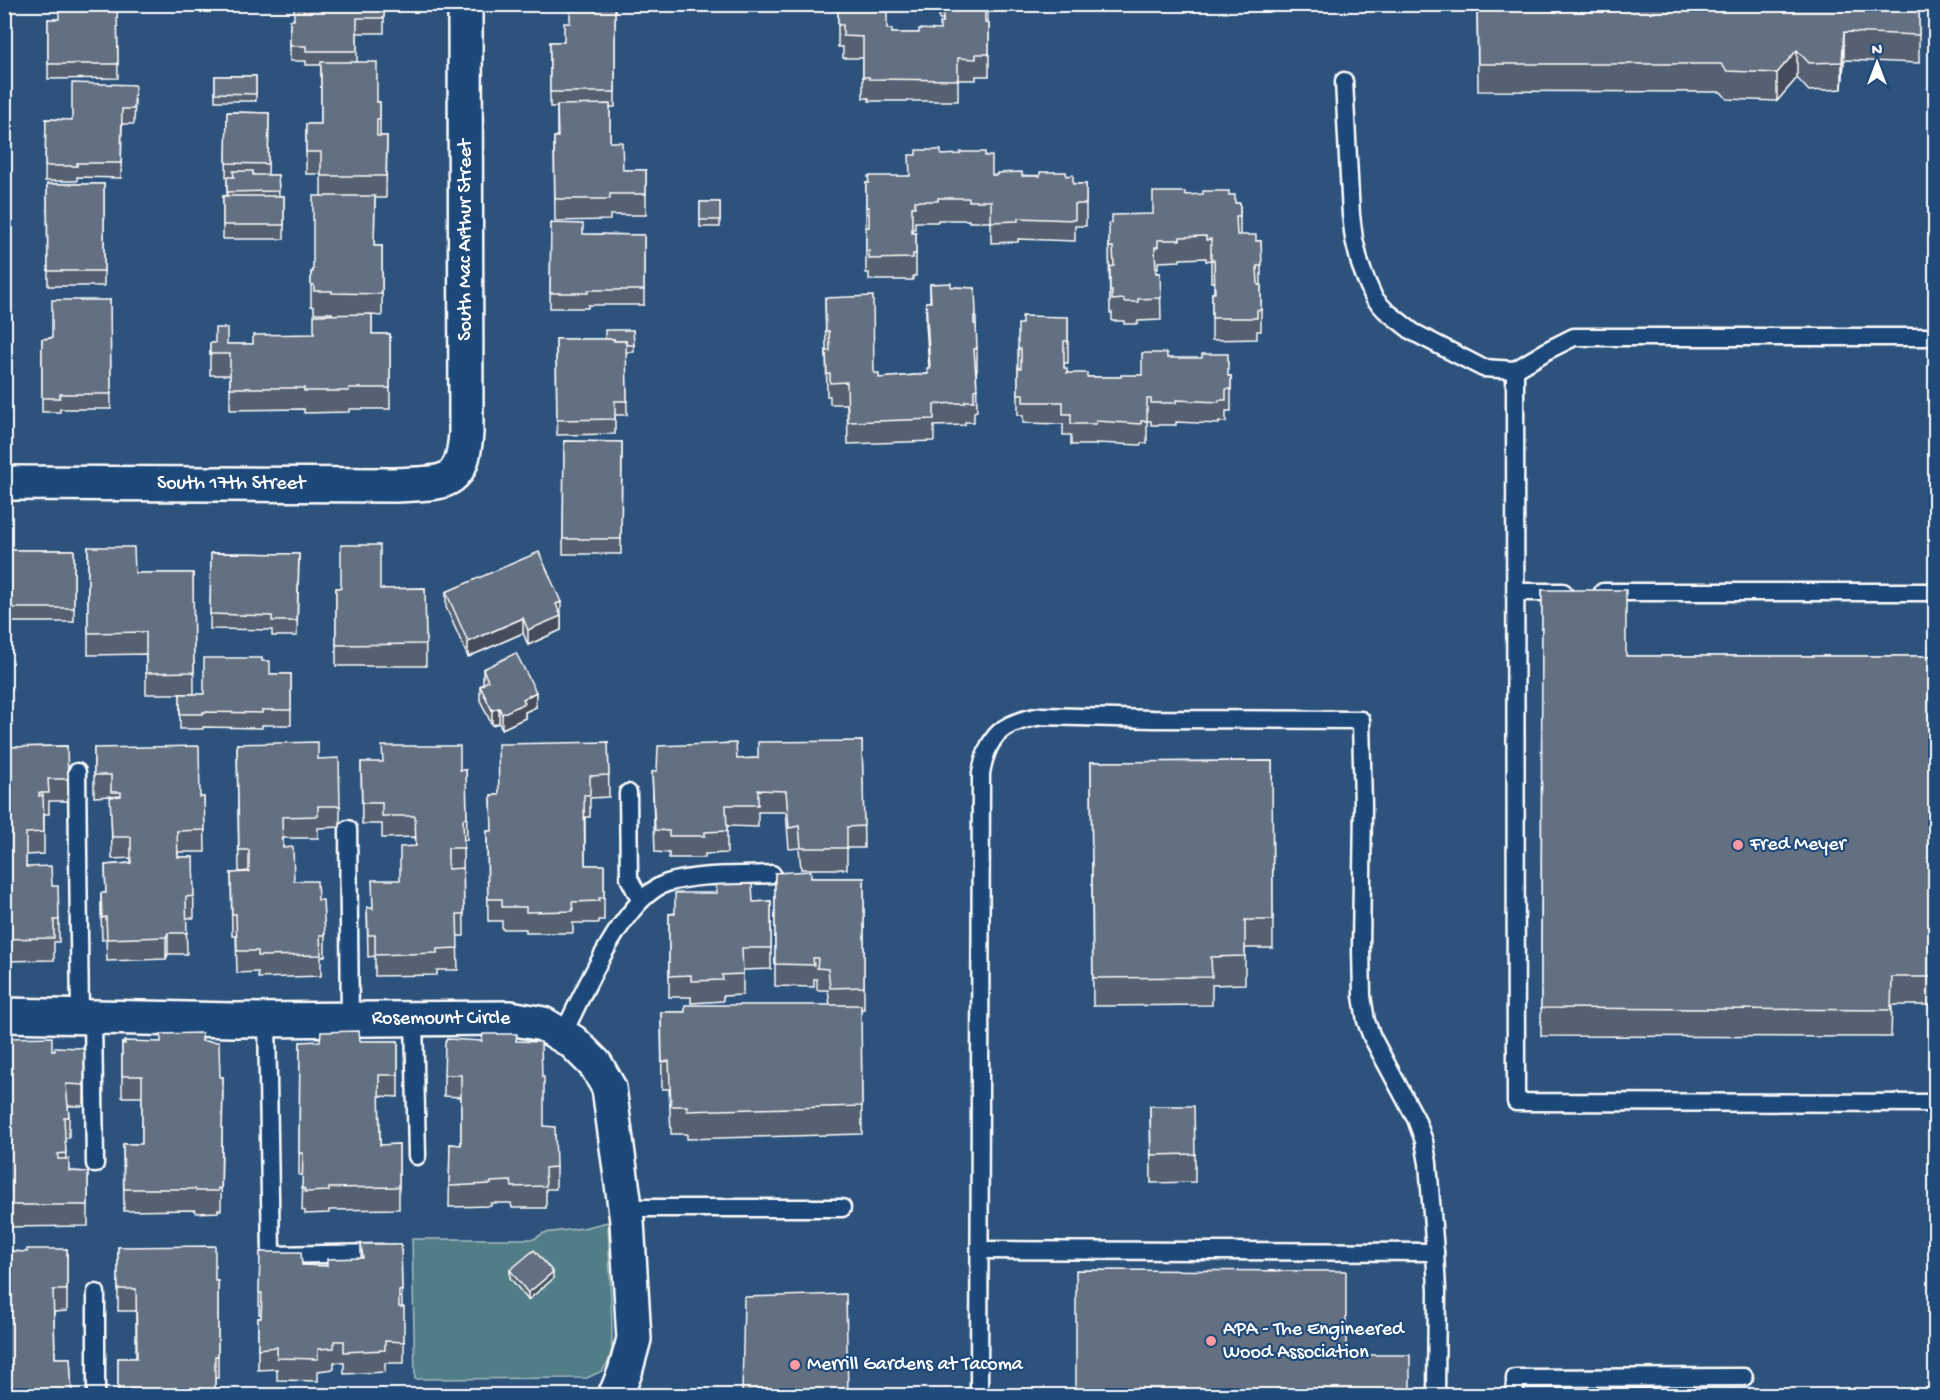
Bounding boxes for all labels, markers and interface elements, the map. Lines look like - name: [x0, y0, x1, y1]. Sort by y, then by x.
- north arrow: [1847, 33, 1907, 93]
- text: N: [1872, 42, 1883, 61]
- street label: South Mac Arthur Street: [455, 137, 478, 341]
- street label: South 17th Street: [157, 473, 307, 496]
- place label: Fred Meyer: [1749, 834, 1847, 857]
- marker: Fred Meyer: [1731, 838, 1745, 852]
- street label: Rosemount Circle: [372, 1008, 511, 1031]
- place label: APA - The Engineered Wood Association: [1223, 1319, 1406, 1365]
- marker: APA - The Engineered Wood Association: [1204, 1334, 1218, 1348]
- place label: Merrill Gardens at Tacoma: [807, 1354, 1024, 1377]
- marker: Merrill Gardens at Tacoma: [788, 1358, 802, 1372]

